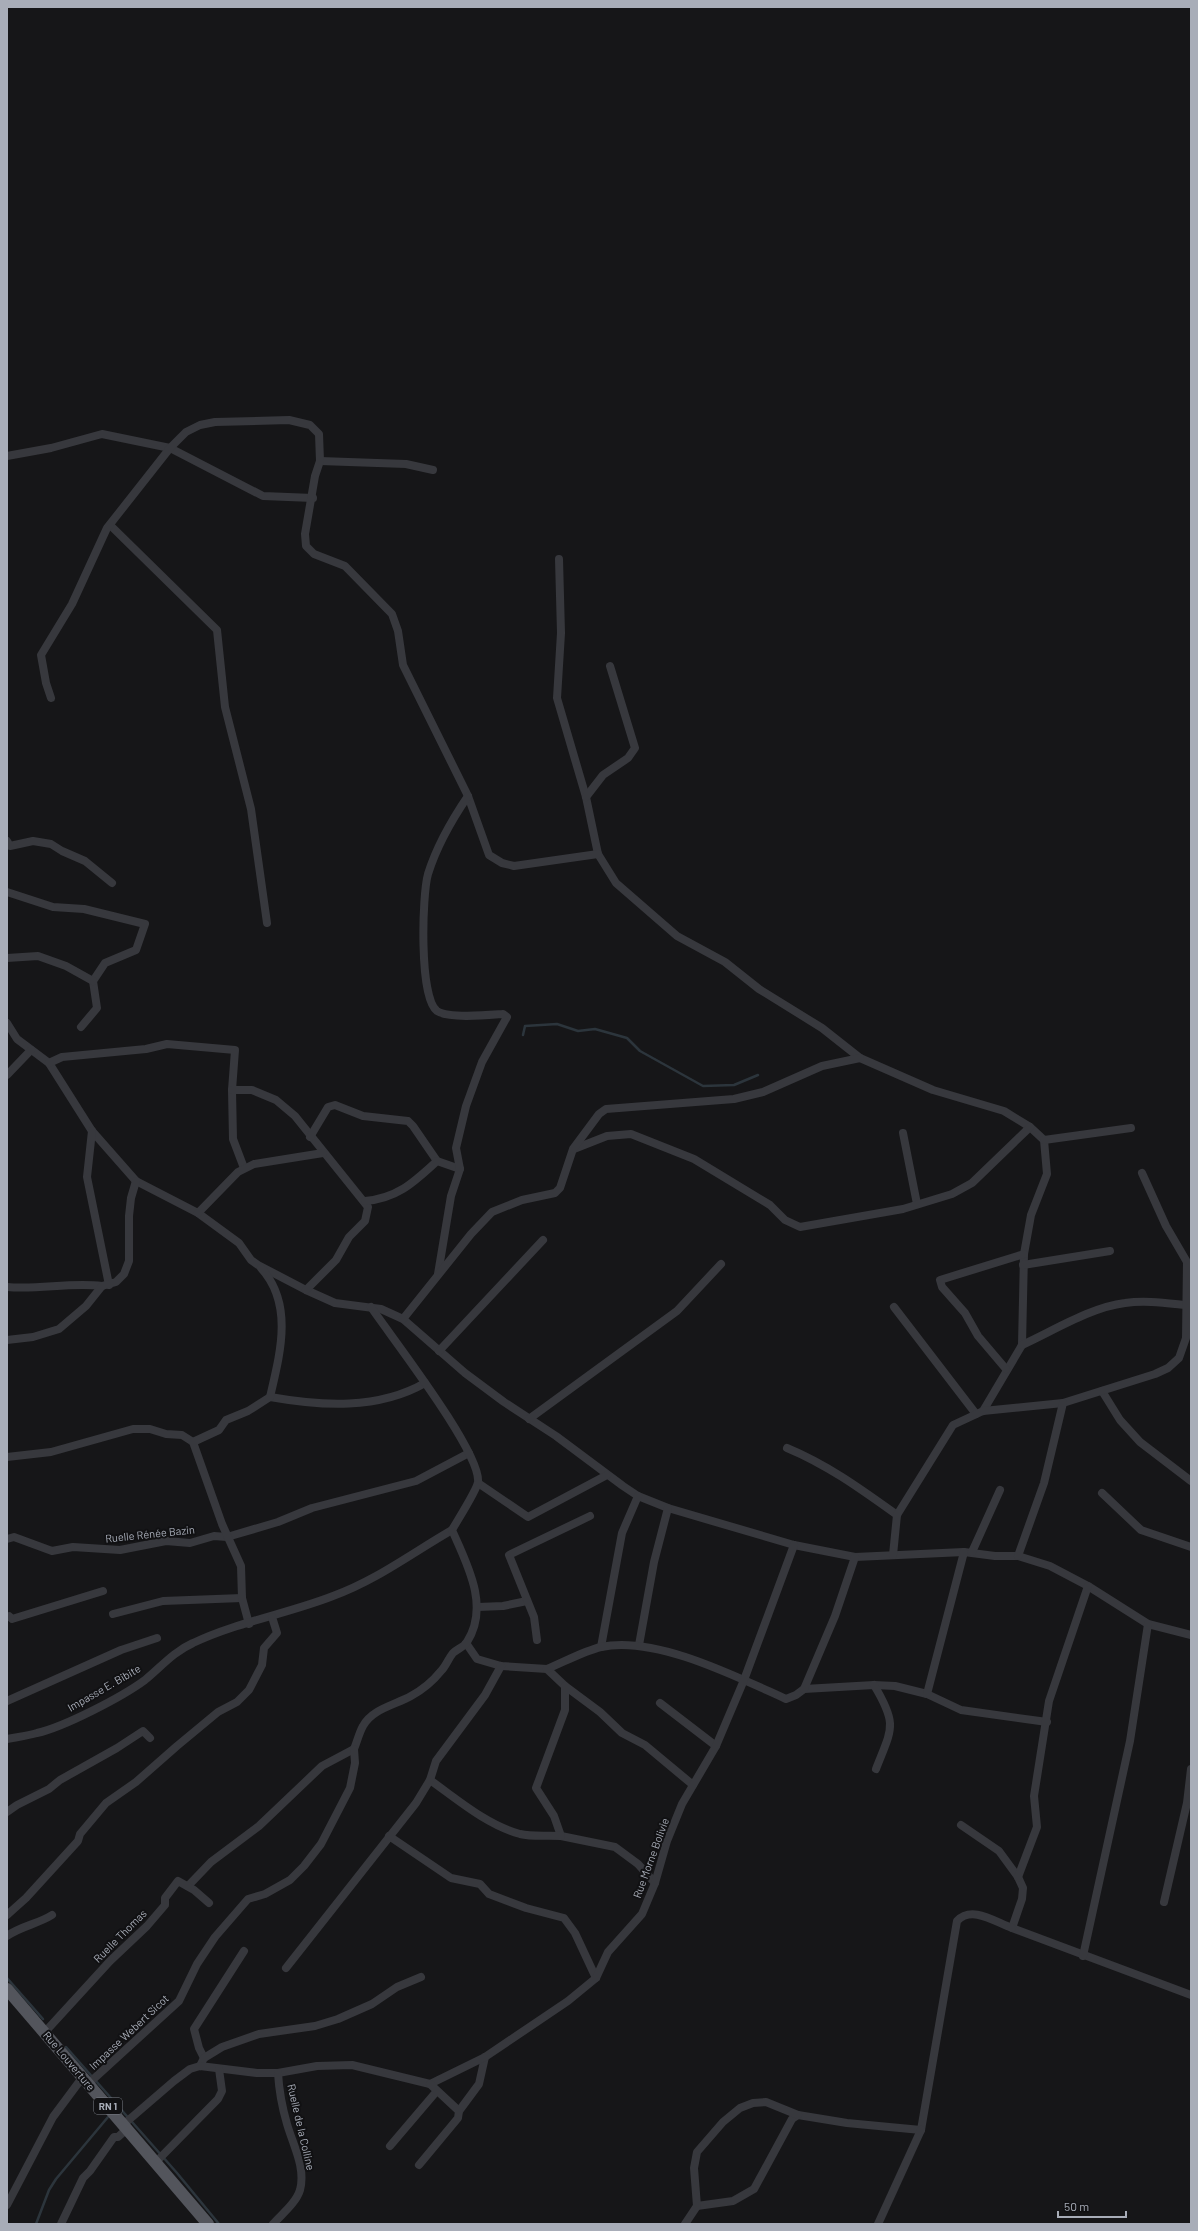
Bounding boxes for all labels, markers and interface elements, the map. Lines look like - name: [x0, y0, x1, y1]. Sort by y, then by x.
- street label: Ruelle Rénée Bazin: [104, 1522, 195, 1545]
- street label: Impasse E. Bibite: [65, 1661, 143, 1714]
- street label: Rue Morne Bolivie: [630, 1816, 671, 1900]
- street label: Ruelle Thomas: [90, 1906, 149, 1965]
- street label: Impasse Webert Sicot: [86, 1991, 171, 2072]
- street label: Rue Louverture: [41, 2028, 98, 2093]
- street label: Ruelle de la Colline: [285, 2082, 318, 2171]
- road number: RN 1: [94, 2098, 122, 2114]
- scale bar: [1058, 2193, 1126, 2219]
- text: 50 m: [1064, 2199, 1089, 2213]

